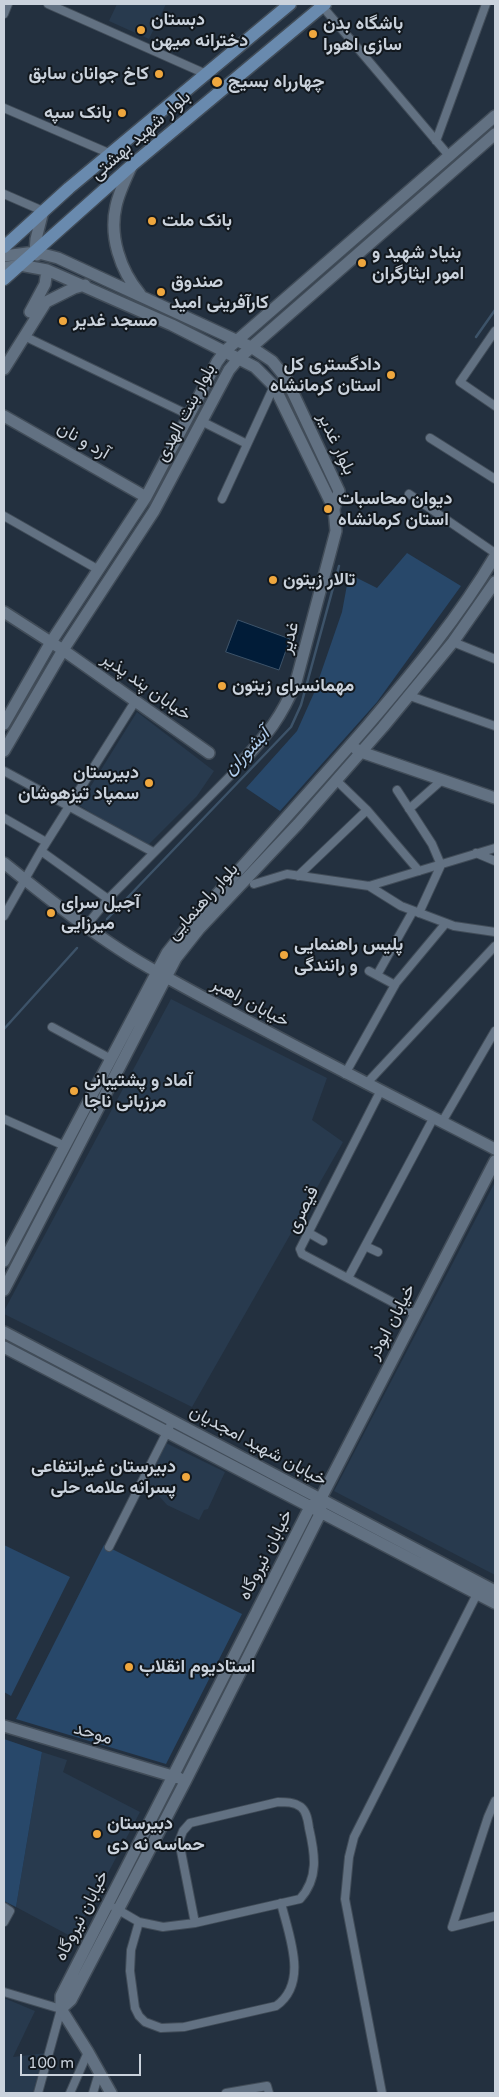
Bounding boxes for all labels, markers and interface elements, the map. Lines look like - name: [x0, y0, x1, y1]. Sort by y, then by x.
- place label: دبستان دخترانه میهن: [151, 9, 248, 52]
- place label: باشگاه بدن سازی اهورا: [323, 13, 403, 56]
- marker: دبستان دخترانه میهن: [135, 24, 147, 36]
- marker: باشگاه بدن سازی اهورا: [307, 28, 319, 40]
- place label: کاخ جوانان سابق: [29, 63, 149, 85]
- marker: کاخ جوانان سابق: [153, 68, 165, 80]
- place label: چهارراه بسیج: [228, 71, 325, 93]
- marker: چهارراه بسیج: [210, 75, 224, 89]
- street label: بلوار شهید بهشتی: [87, 87, 195, 185]
- place label: بانک سپه: [44, 102, 112, 124]
- marker: بانک سپه: [116, 107, 128, 119]
- place label: بانک ملت: [162, 210, 232, 232]
- marker: بانک ملت: [146, 215, 158, 227]
- place label: بنیاد شهید و امور ایثارگران: [372, 242, 464, 284]
- marker: بنیاد شهید و امور ایثارگران: [356, 257, 368, 269]
- place label: صندوق کارآفرینی امید: [171, 271, 269, 314]
- marker: صندوق کارآفرینی امید: [155, 286, 167, 298]
- place label: مسجد غدیر: [73, 310, 158, 332]
- marker: مسجد غدیر: [57, 315, 69, 327]
- place label: دادگستری کل استان کرمانشاه: [270, 354, 381, 396]
- street label: بلوار بنت الهدی: [151, 361, 221, 465]
- marker: دادگستری کل استان کرمانشاه: [385, 369, 397, 381]
- street label: بلوار غدیر: [312, 409, 360, 479]
- street label: آرد و نان: [53, 417, 113, 465]
- place label: دیوان محاسبات استان کرمانشاه: [338, 488, 452, 530]
- marker: دیوان محاسبات استان کرمانشاه: [322, 503, 334, 515]
- place label: تالار زیتون: [283, 569, 355, 591]
- marker: تالار زیتون: [267, 574, 279, 586]
- street label: غدیر: [275, 620, 305, 656]
- street label: خیابان پند پذیر: [97, 648, 195, 726]
- place label: مهمانسرای زیتون: [232, 675, 354, 697]
- marker: مهمانسرای زیتون: [216, 680, 228, 692]
- water label: آبشوران: [219, 724, 275, 780]
- place label: دبیرستان سمپاد تیزهوشان: [18, 762, 139, 804]
- marker: دبیرستان سمپاد تیزهوشان: [143, 777, 155, 789]
- street label: بلوار راهنمایی: [163, 859, 243, 945]
- place label: آجیل سرای میرزایی: [61, 892, 140, 934]
- marker: آجیل سرای میرزایی: [45, 907, 57, 919]
- place label: پلیس راهنمایی و رانندگی: [294, 934, 403, 976]
- marker: پلیس راهنمایی و رانندگی: [278, 949, 290, 961]
- street label: خیابان راهبر: [207, 974, 293, 1032]
- place label: آماد و پشتیبانی مرزبانی ناجا: [84, 1070, 192, 1112]
- marker: آماد و پشتیبانی مرزبانی ناجا: [68, 1085, 80, 1097]
- street label: قیصری: [282, 1183, 324, 1237]
- street label: خیابان ابوذر: [363, 1281, 421, 1363]
- street label: خیابان شهید امجدیان: [186, 1401, 330, 1491]
- place label: دبیرستان غیرانتفاعی پسرانه علامه حلی: [31, 1456, 176, 1498]
- marker: دبیرستان غیرانتفاعی پسرانه علامه حلی: [180, 1471, 192, 1483]
- street label: خیابان نیروگاه: [234, 1506, 298, 1604]
- place label: استادیوم انقلاب: [139, 1656, 256, 1678]
- marker: استادیوم انقلاب: [123, 1661, 135, 1673]
- street label: موحد: [71, 1718, 115, 1750]
- place label: دبیرستان حماسه نه دی: [107, 1813, 205, 1856]
- marker: دبیرستان حماسه نه دی: [91, 1828, 103, 1840]
- street label: خیابان نیروگاه: [50, 1867, 114, 1965]
- scale bar: [22, 2044, 144, 2076]
- text: 100 m: [28, 2054, 74, 2072]

